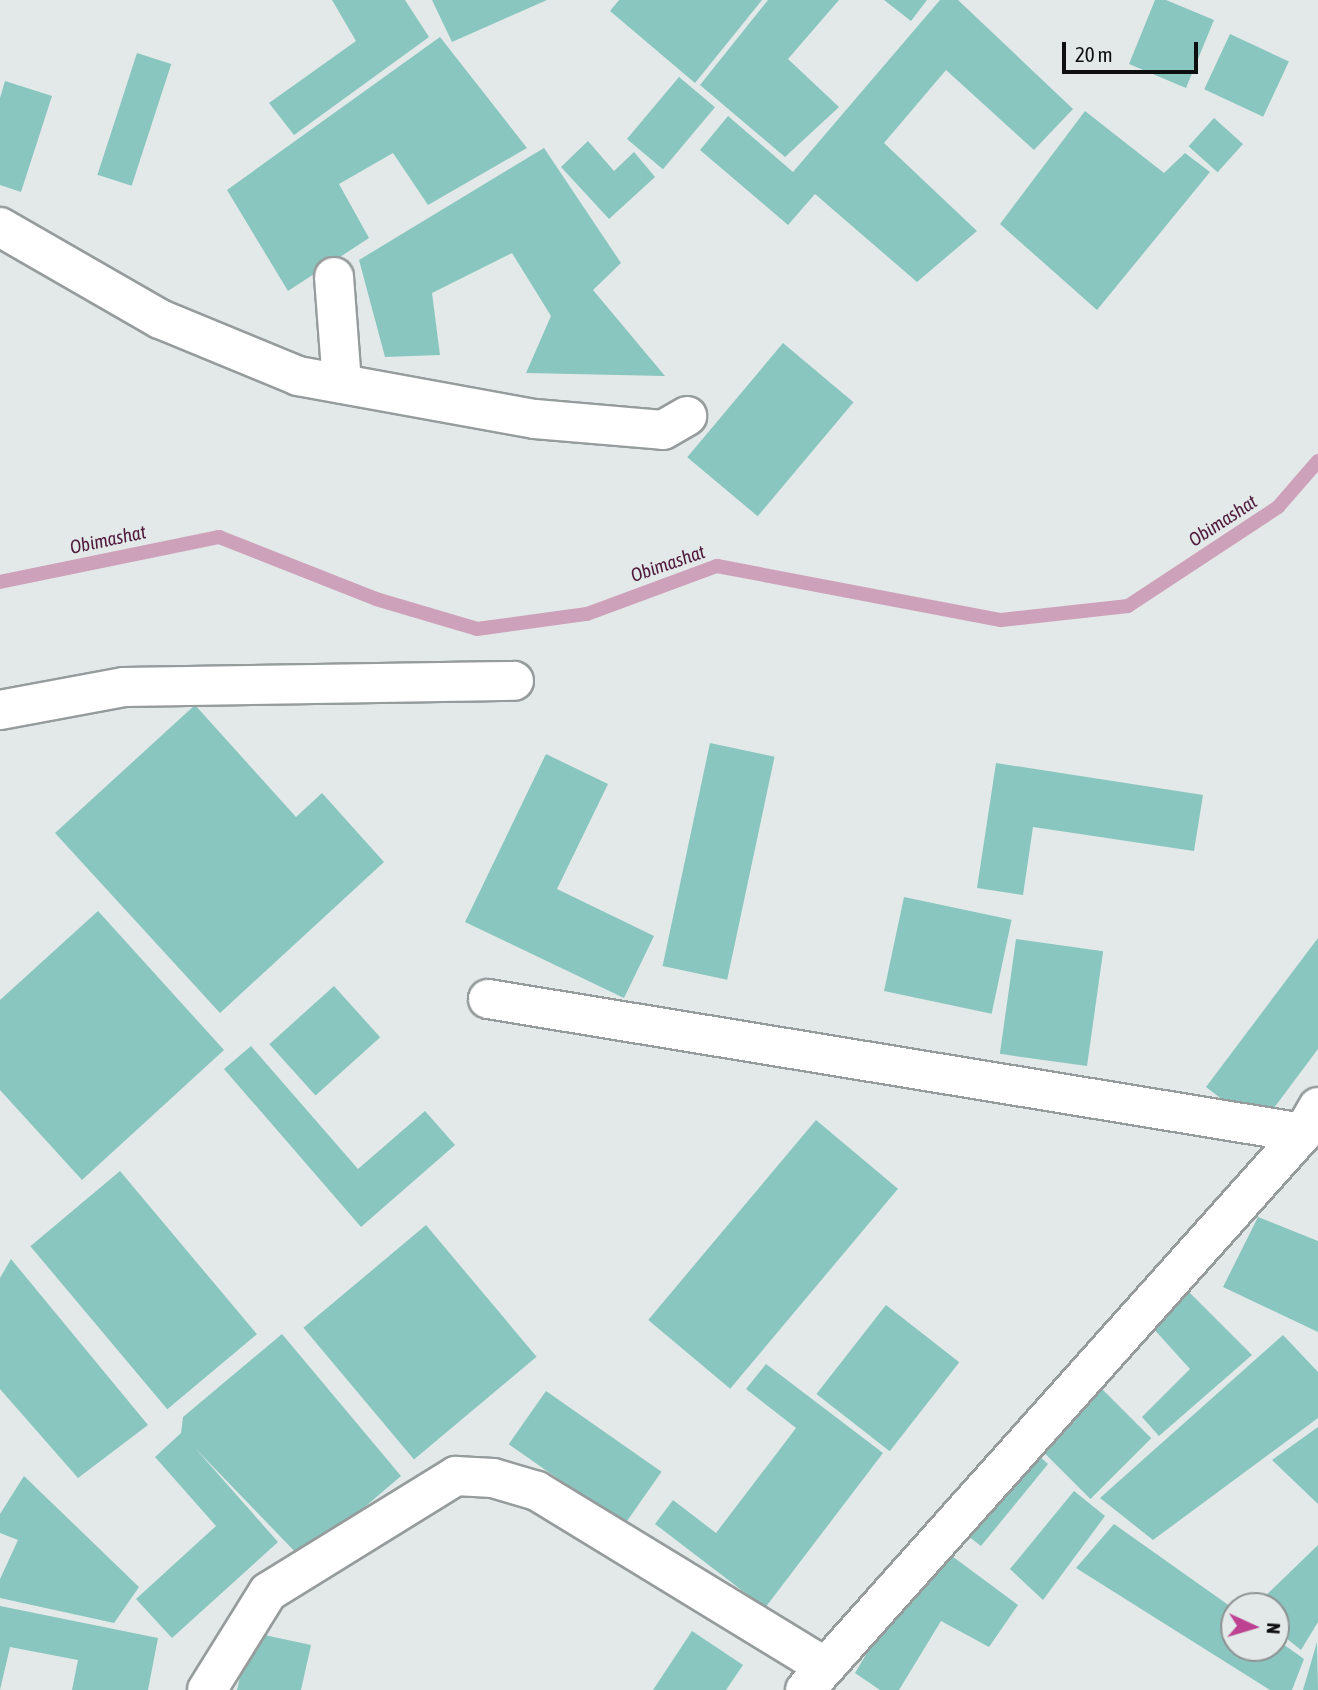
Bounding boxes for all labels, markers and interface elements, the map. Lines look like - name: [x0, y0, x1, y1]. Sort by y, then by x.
- scale bar: [1066, 28, 1202, 72]
- text: 20 m: [1075, 42, 1113, 66]
- water label: Obimashat: [1184, 490, 1262, 552]
- water label: Obimashat: [68, 521, 148, 559]
- water label: Obimashat: [628, 541, 708, 587]
- north arrow: [1220, 1592, 1290, 1662]
- text: N: [1263, 1622, 1285, 1635]

